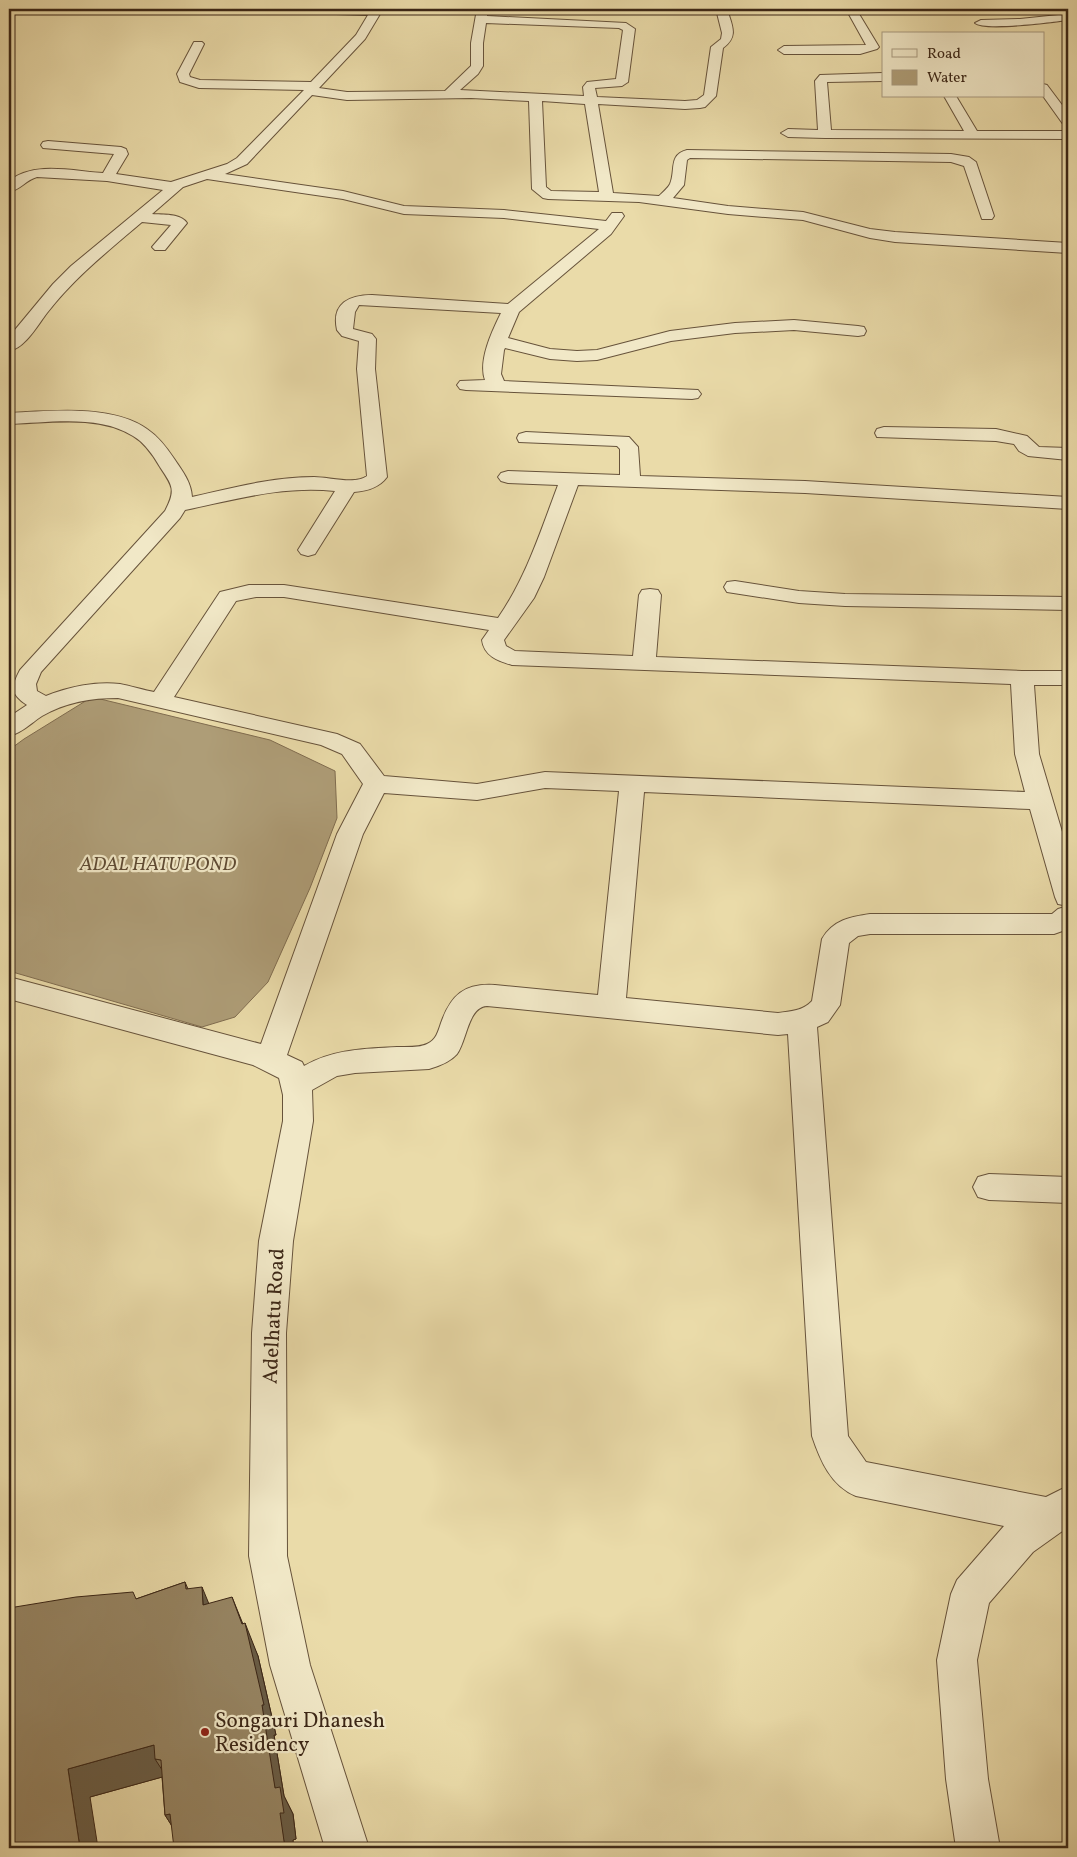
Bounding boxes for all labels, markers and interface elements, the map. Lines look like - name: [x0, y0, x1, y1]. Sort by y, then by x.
- legend: [882, 32, 1044, 98]
- text: Road: [927, 44, 961, 65]
- text: Water: [927, 68, 967, 89]
- water label: ADAL HATU POND: [79, 852, 236, 878]
- street label: Adelhatu Road: [256, 1247, 293, 1385]
- place label: Songauri Dhanesh Residency: [215, 1707, 385, 1760]
- marker: Songauri Dhanesh Residency: [199, 1726, 211, 1738]

